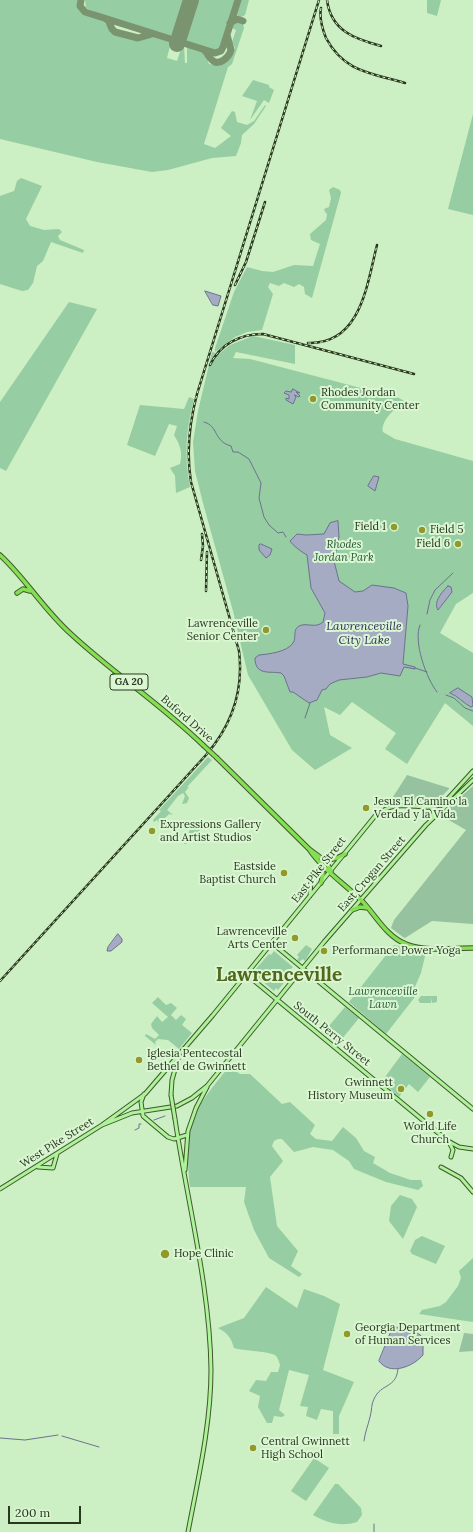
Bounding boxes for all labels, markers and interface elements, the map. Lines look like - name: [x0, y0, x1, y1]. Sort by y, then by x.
- place label: Rhodes Jordan Community Center: [321, 386, 419, 412]
- marker: Rhodes Jordan Community Center: [308, 394, 318, 404]
- place label: Field 1: [355, 520, 386, 534]
- marker: Field 1: [389, 522, 399, 532]
- place label: Field 5: [430, 523, 463, 537]
- marker: Field 5: [417, 525, 427, 535]
- place label: Field 6: [416, 537, 450, 551]
- park label: Rhodes Jordan Park: [314, 538, 374, 564]
- marker: Field 6: [453, 539, 463, 549]
- place label: Lawrenceville Senior Center: [187, 617, 258, 643]
- water label: Lawrenceville City Lake: [326, 620, 402, 648]
- marker: Lawrenceville Senior Center: [261, 625, 271, 635]
- road number: GA 20: [110, 674, 148, 690]
- street label: Buford Drive: [158, 693, 216, 745]
- place label: Jesus El Camino la Verdad y la Vida: [374, 795, 467, 821]
- marker: Jesus El Camino la Verdad y la Vida: [361, 803, 371, 813]
- place label: Expressions Gallery and Artist Studios: [160, 818, 261, 844]
- marker: Expressions Gallery and Artist Studios: [147, 826, 157, 836]
- street label: East Crogan Street: [336, 833, 408, 915]
- street label: East Pike Street: [289, 834, 349, 906]
- place label: Eastside Baptist Church: [199, 860, 276, 886]
- marker: Eastside Baptist Church: [279, 868, 289, 878]
- place label: Lawrenceville Arts Center: [216, 925, 287, 951]
- marker: Lawrenceville Arts Center: [290, 933, 300, 943]
- place label: Performance Power Yoga: [332, 944, 461, 958]
- marker: Performance Power Yoga: [319, 946, 329, 956]
- district label: Lawrenceville: [216, 965, 342, 987]
- park label: Lawrenceville Lawn: [348, 985, 418, 1011]
- street label: South Perry Street: [291, 999, 373, 1069]
- place label: Iglesia Pentecostal Bethel de Gwinnett: [147, 1047, 246, 1073]
- marker: Iglesia Pentecostal Bethel de Gwinnett: [134, 1055, 144, 1065]
- place label: Gwinnett History Museum: [308, 1076, 393, 1102]
- marker: Gwinnett History Museum: [396, 1084, 406, 1094]
- marker: World Life Church: [425, 1109, 435, 1119]
- street label: West Pike Street: [18, 1115, 96, 1171]
- place label: World Life Church: [403, 1120, 457, 1146]
- place label: Hope Clinic: [174, 1247, 234, 1261]
- marker: Hope Clinic: [159, 1248, 171, 1260]
- place label: Georgia Department of Human Services: [355, 1321, 461, 1347]
- marker: Georgia Department of Human Services: [342, 1329, 352, 1339]
- place label: Central Gwinnett High School: [261, 1435, 350, 1461]
- marker: Central Gwinnett High School: [248, 1443, 258, 1453]
- scale bar: [10, 1498, 83, 1524]
- text: 200 m: [15, 1505, 50, 1520]

